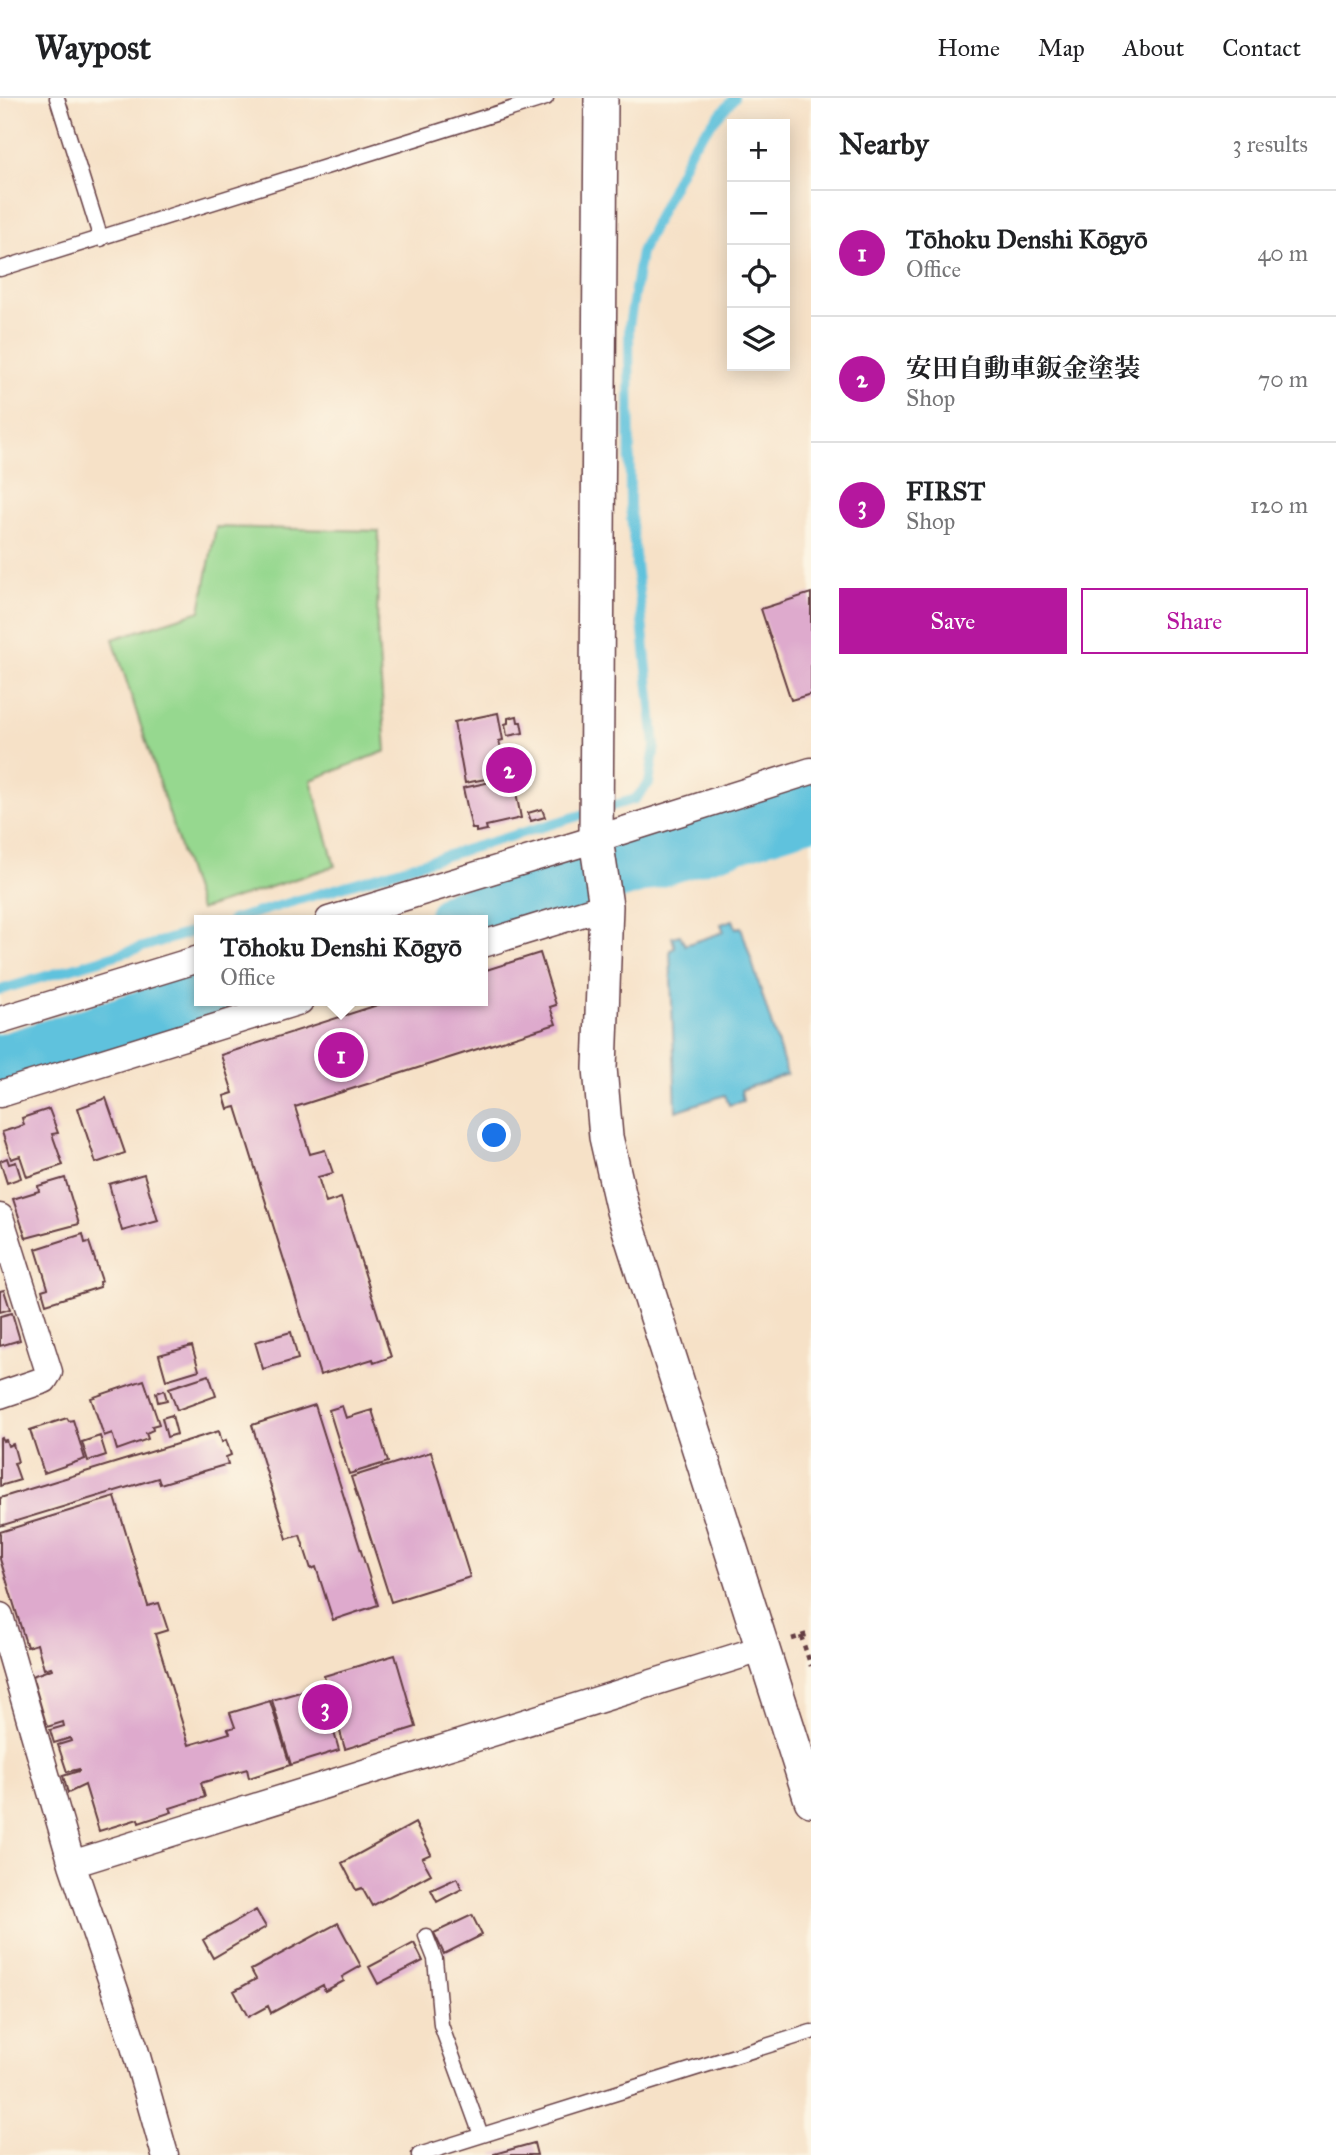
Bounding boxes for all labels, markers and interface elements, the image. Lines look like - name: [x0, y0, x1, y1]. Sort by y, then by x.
- text: Waypost: [35, 28, 151, 68]
- text: Home: [937, 33, 1000, 63]
- text: Map: [1038, 33, 1085, 63]
- text: About: [1123, 33, 1184, 63]
- text: Contact: [1222, 33, 1301, 63]
- map controls: [727, 119, 790, 371]
- button: +: [727, 119, 790, 182]
- text: Nearby: [839, 126, 929, 162]
- text: 3 results: [1232, 130, 1308, 158]
- button: −: [727, 182, 790, 245]
- text: Tōhoku Denshi Kōgyō: [906, 223, 1148, 255]
- text: 1: [857, 239, 867, 267]
- text: 40 m: [1258, 239, 1308, 267]
- button: locate: [727, 245, 790, 308]
- text: Office: [906, 255, 961, 283]
- button: layers: [727, 308, 790, 371]
- text: 安田自動車鈑金塗装: [906, 352, 1140, 384]
- text: 2: [856, 365, 868, 393]
- text: 70 m: [1258, 365, 1308, 393]
- text: Shop: [906, 384, 955, 412]
- text: FIRST: [906, 475, 985, 507]
- text: 3: [857, 491, 867, 519]
- text: 120 m: [1250, 491, 1308, 519]
- text: Shop: [906, 507, 955, 535]
- button: Save: [839, 588, 1067, 654]
- button: Share: [1081, 588, 1308, 654]
- pin: 2: [486, 744, 532, 796]
- popup: [194, 915, 488, 1006]
- text: Tōhoku Denshi Kōgyō: [220, 931, 462, 963]
- text: Office: [220, 963, 275, 991]
- pin: 1: [318, 1029, 364, 1081]
- your location: [477, 1118, 511, 1152]
- pin: 3: [302, 1681, 348, 1733]

